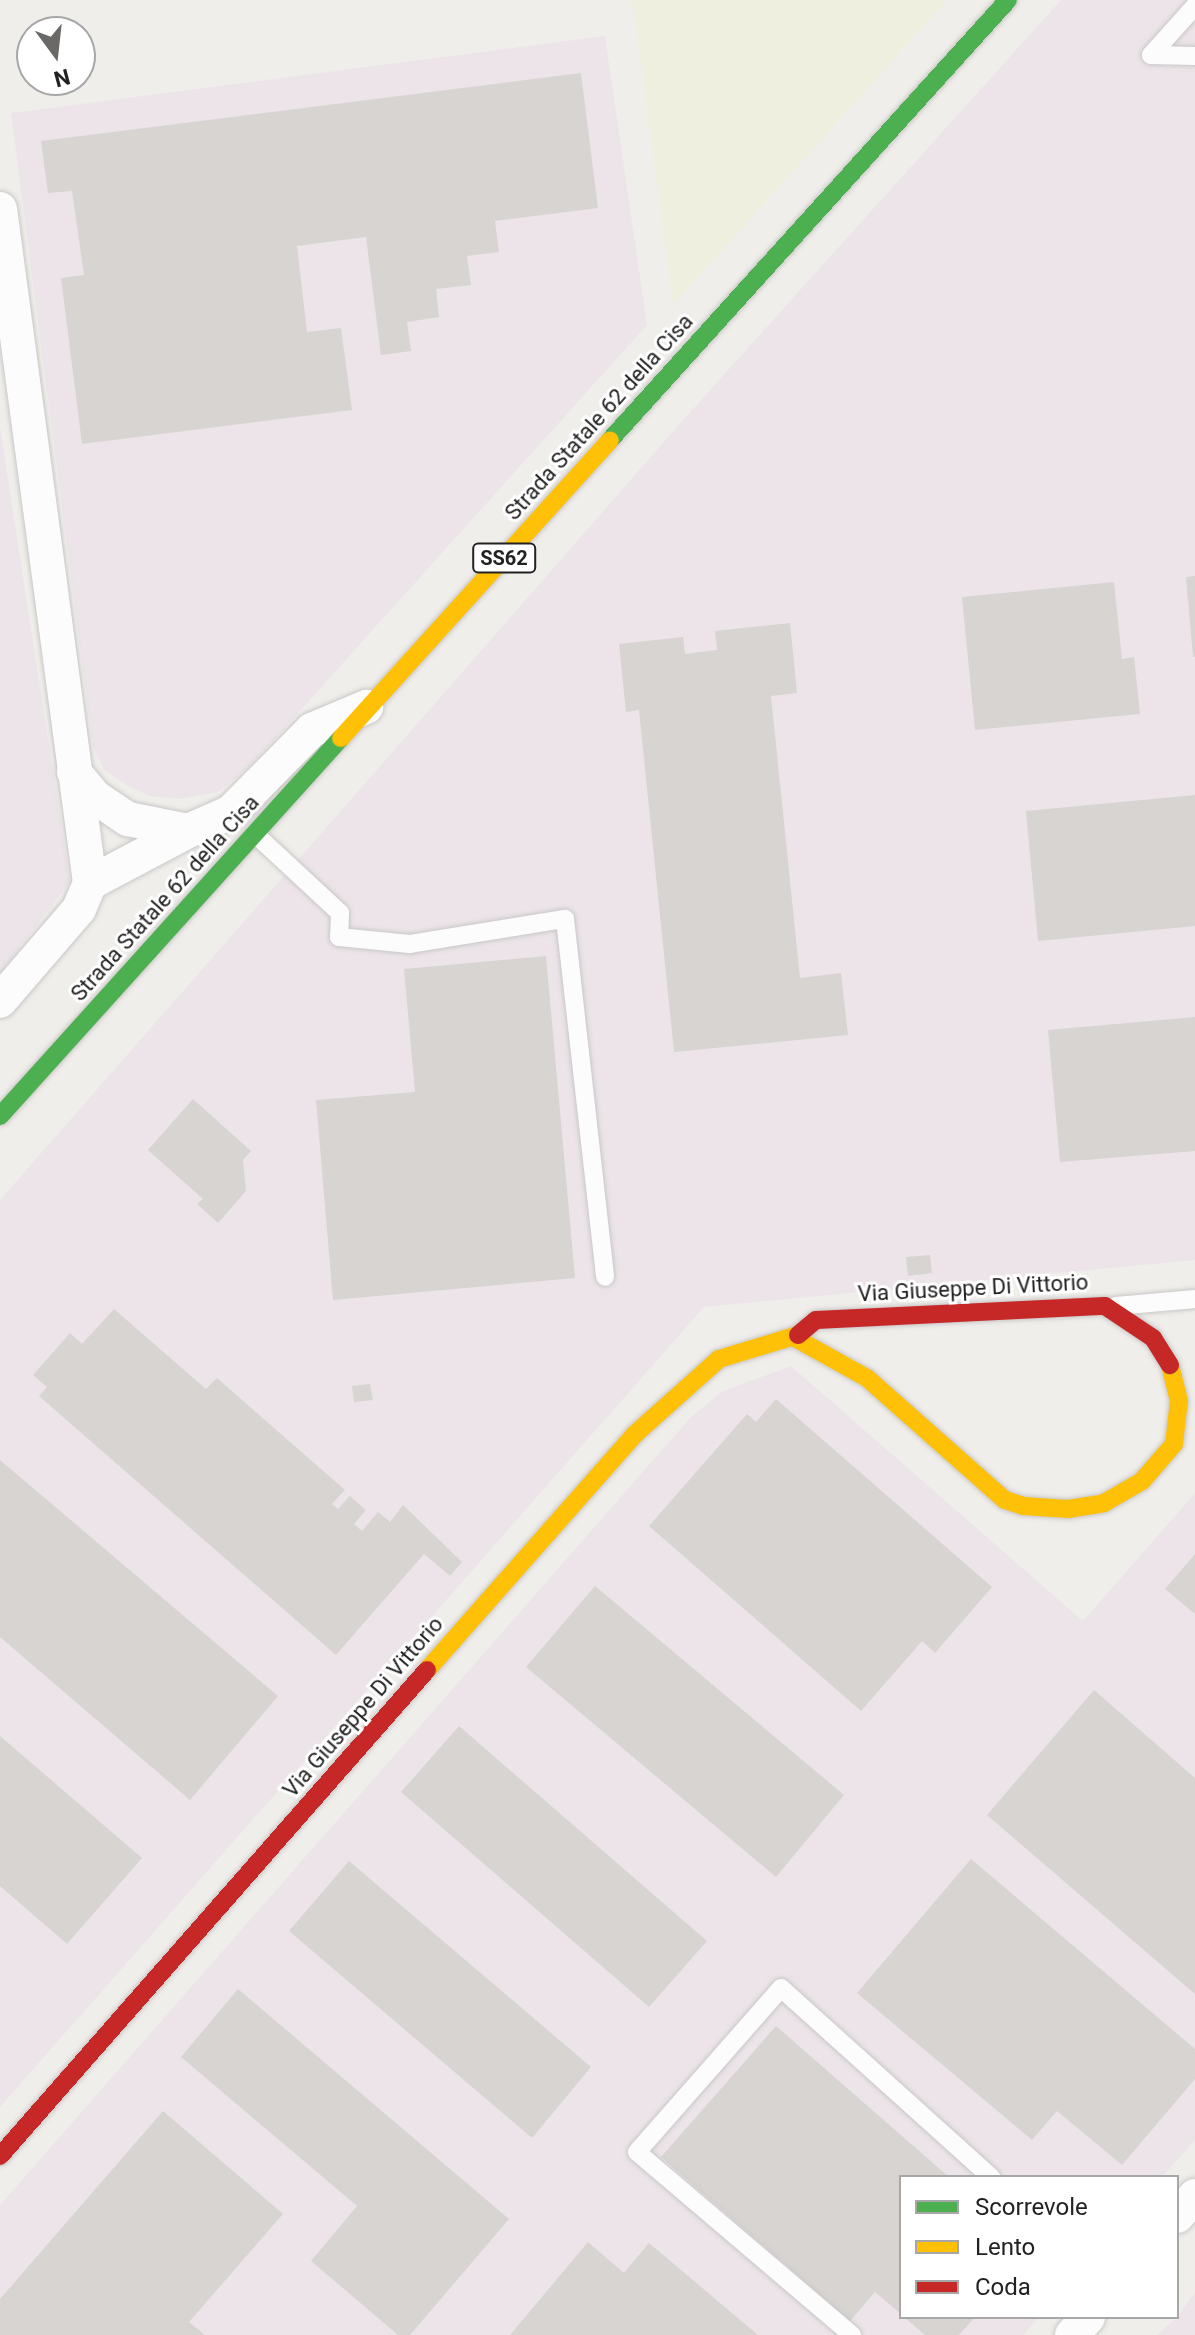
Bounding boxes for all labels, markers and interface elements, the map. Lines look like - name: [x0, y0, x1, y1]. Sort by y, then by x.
- north arrow: [16, 16, 96, 96]
- text: N: [51, 64, 73, 92]
- street label: Strada Statale 62 della Cisa: [499, 308, 699, 526]
- road number: SS62: [472, 542, 536, 574]
- street label: Strada Statale 62 della Cisa: [65, 789, 265, 1007]
- street label: Via Giuseppe Di Vittorio: [857, 1269, 1089, 1307]
- street label: Via Giuseppe Di Vittorio: [277, 1611, 449, 1803]
- legend: [899, 2175, 1179, 2319]
- text: Scorrevole: [975, 2193, 1088, 2221]
- text: Lento: [975, 2233, 1035, 2261]
- text: Coda: [975, 2273, 1031, 2301]

